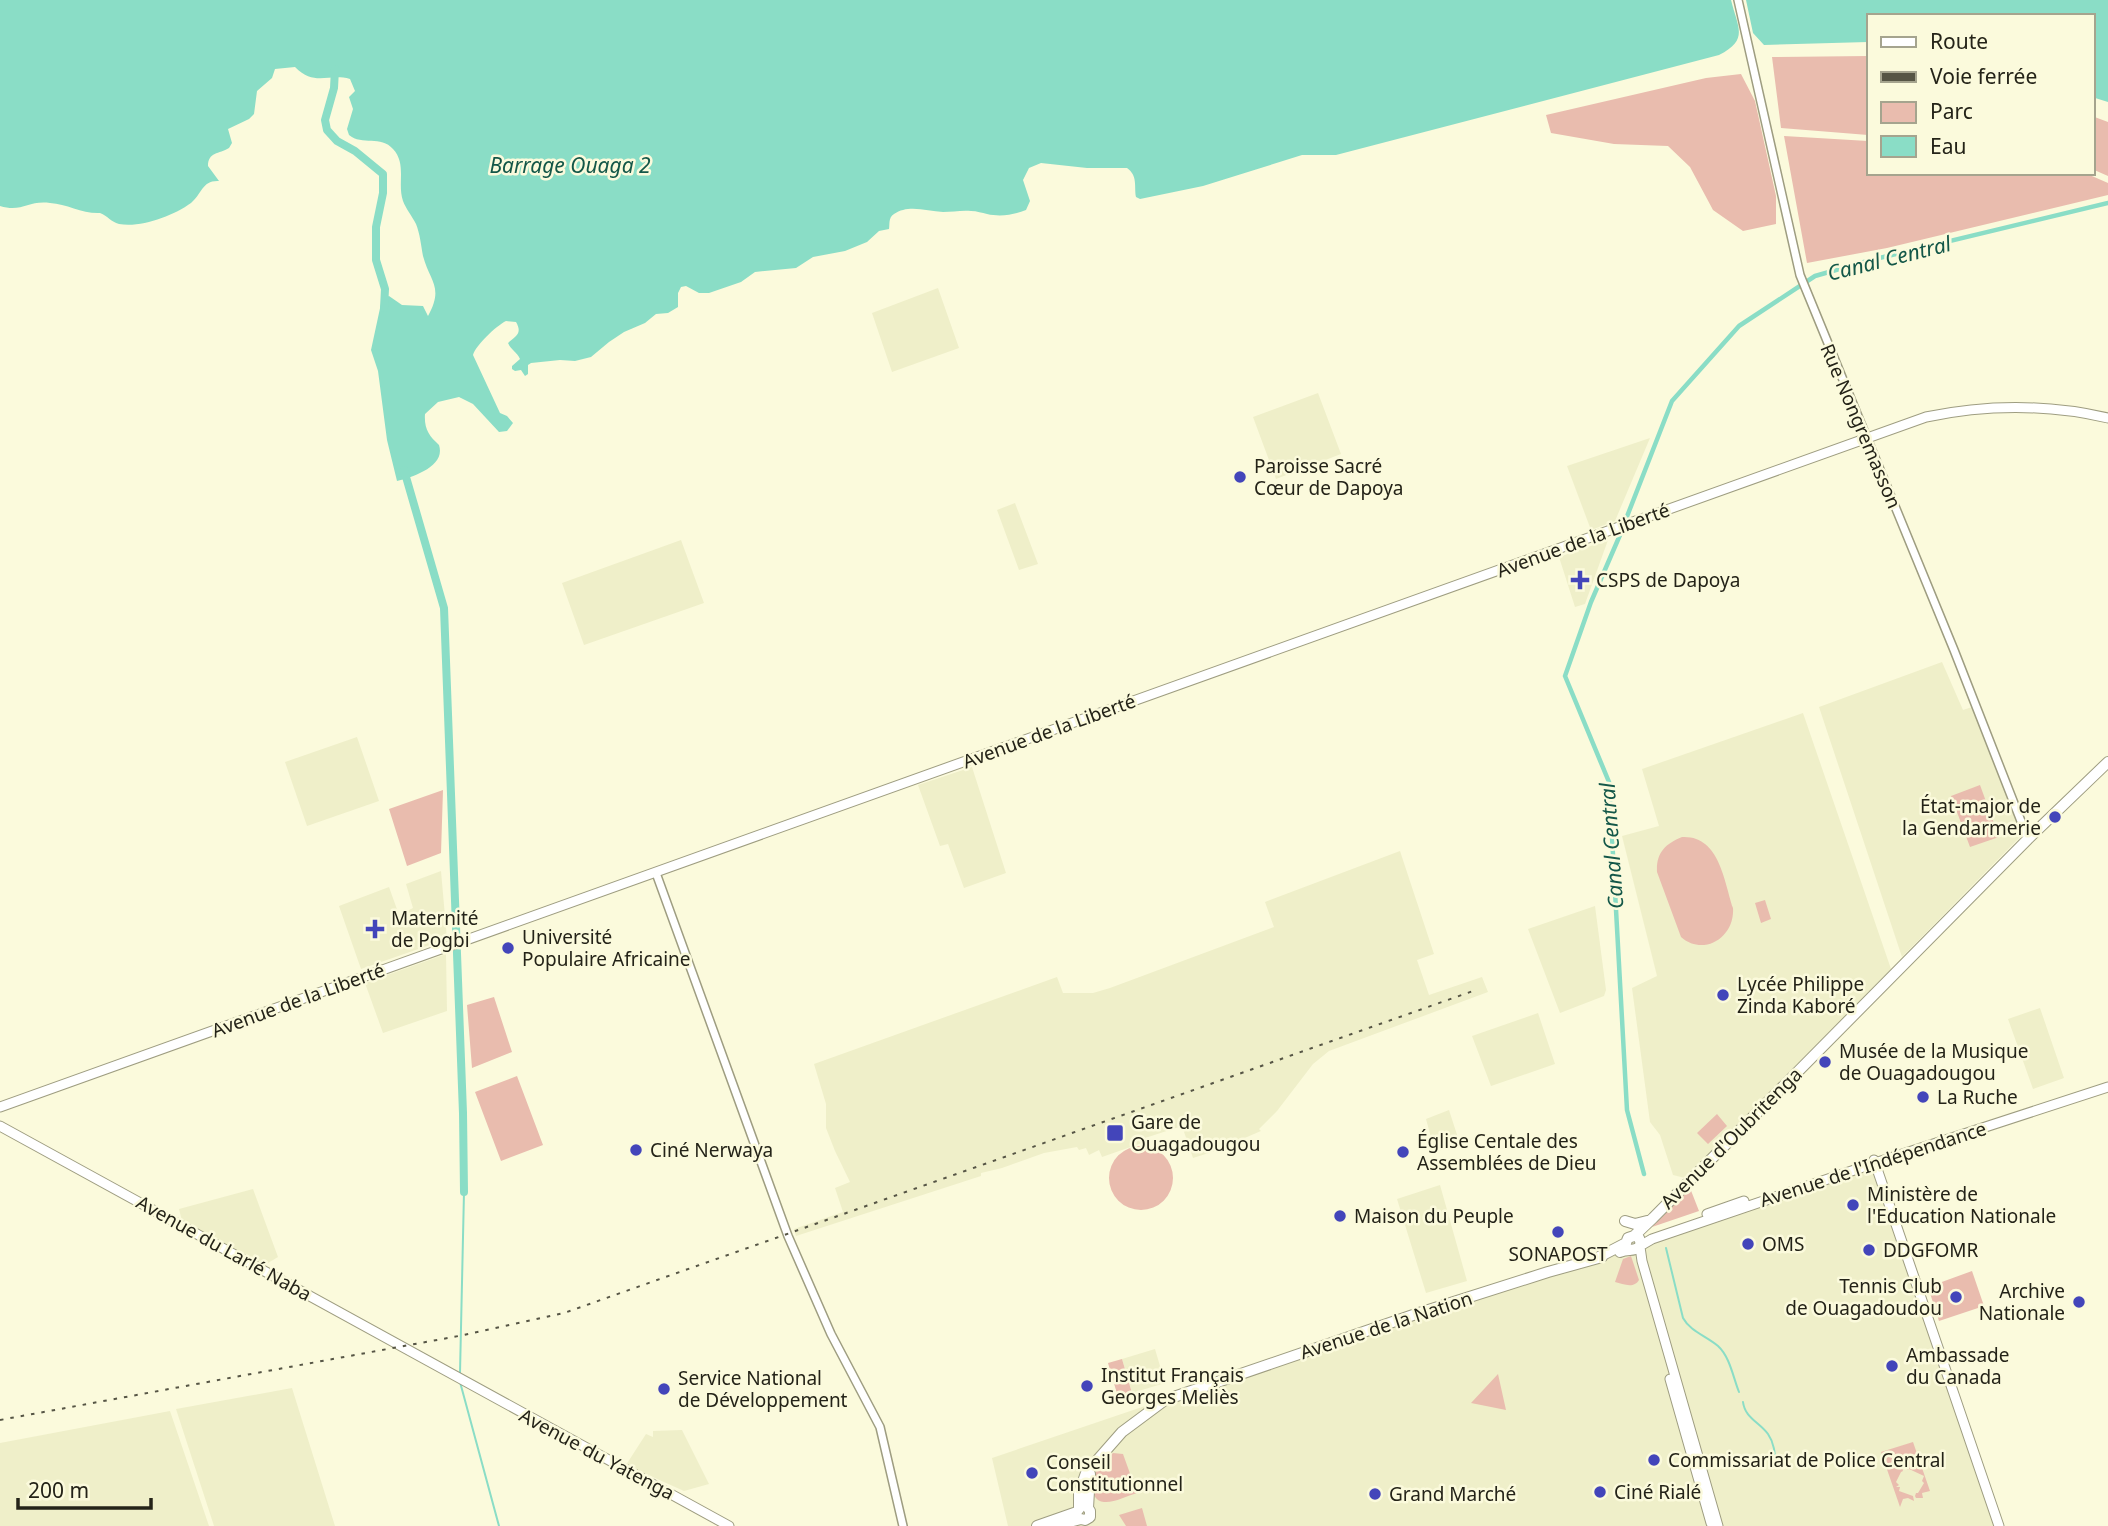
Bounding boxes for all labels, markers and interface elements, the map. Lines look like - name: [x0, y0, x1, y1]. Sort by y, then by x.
- legend: [1867, 14, 2094, 175]
- text: Route: [1930, 27, 1988, 55]
- text: Voie ferrée: [1930, 62, 2037, 90]
- text: Parc: [1930, 97, 1973, 125]
- text: Eau: [1930, 132, 1966, 160]
- water label: Barrage Ouaga 2: [489, 151, 651, 179]
- water label: Canal Central: [1824, 229, 1954, 287]
- street label: Rue Nongremasson: [1815, 340, 1907, 512]
- place label: Paroisse Sacré Cœur de Dapoya: [1254, 453, 1404, 501]
- marker: Paroisse Sacré Cœur de Dapoya: [1232, 469, 1248, 485]
- street label: Avenue de la Liberté: [1493, 497, 1673, 583]
- place label: CSPS de Dapoya: [1596, 567, 1740, 593]
- marker: CSPS de Dapoya: [1570, 570, 1590, 590]
- street label: Avenue de la Liberté: [959, 688, 1139, 774]
- water label: Canal Central: [1593, 781, 1629, 910]
- place label: État-major de la Gendarmerie: [1902, 793, 2041, 841]
- marker: État-major de la Gendarmerie: [2047, 809, 2063, 825]
- place label: Maternité de Pogbi: [391, 905, 479, 953]
- marker: Maternité de Pogbi: [365, 919, 385, 939]
- place label: Université Populaire Africaine: [522, 924, 691, 972]
- marker: Université Populaire Africaine: [500, 940, 516, 956]
- street label: Avenue de la Liberté: [208, 957, 388, 1043]
- place label: Lycée Philippe Zinda Kaboré: [1737, 971, 1864, 1019]
- marker: Lycée Philippe Zinda Kaboré: [1715, 987, 1731, 1003]
- place label: Musée de la Musique de Ouagadougou: [1839, 1038, 2028, 1086]
- marker: Musée de la Musique de Ouagadougou: [1817, 1054, 1833, 1070]
- street label: Avenue d'Oubritenga: [1655, 1062, 1807, 1214]
- place label: La Ruche: [1937, 1084, 2018, 1110]
- marker: La Ruche: [1915, 1089, 1931, 1105]
- place label: Gare de Ouagadougou: [1131, 1109, 1260, 1157]
- street label: Avenue de l'Indépendance: [1756, 1115, 1990, 1213]
- marker: Gare de Ouagadougou: [1105, 1123, 1125, 1143]
- place label: Église Centale des Assemblées de Dieu: [1417, 1128, 1596, 1176]
- place label: Ciné Nerwaya: [650, 1137, 773, 1163]
- marker: Ciné Nerwaya: [628, 1142, 644, 1158]
- marker: Église Centale des Assemblées de Dieu: [1395, 1144, 1411, 1160]
- place label: Ministère de l'Education Nationale: [1867, 1181, 2056, 1229]
- street label: Avenue du Larlé Naba: [132, 1189, 316, 1307]
- marker: Ministère de l'Education Nationale: [1845, 1197, 1861, 1213]
- place label: Maison du Peuple: [1354, 1203, 1514, 1229]
- marker: Maison du Peuple: [1332, 1208, 1348, 1224]
- marker: SONAPOST: [1550, 1224, 1566, 1240]
- place label: OMS: [1762, 1231, 1805, 1257]
- marker: OMS: [1740, 1236, 1756, 1252]
- place label: DDGFOMR: [1883, 1237, 1979, 1263]
- place label: SONAPOST: [1508, 1241, 1608, 1267]
- marker: DDGFOMR: [1861, 1242, 1877, 1258]
- place label: Tennis Club de Ouagadoudou: [1785, 1273, 1942, 1321]
- place label: Archive Nationale: [1979, 1278, 2065, 1326]
- street label: Avenue de la Nation: [1297, 1285, 1475, 1365]
- marker: Tennis Club de Ouagadoudou: [1948, 1289, 1964, 1305]
- marker: Archive Nationale: [2071, 1294, 2087, 1310]
- place label: Ambassade du Canada: [1906, 1342, 2010, 1390]
- marker: Ambassade du Canada: [1884, 1358, 1900, 1374]
- place label: Institut Français Georges Meliès: [1101, 1362, 1244, 1410]
- place label: Service National de Développement: [678, 1365, 848, 1413]
- marker: Institut Français Georges Meliès: [1079, 1378, 1095, 1394]
- marker: Service National de Développement: [656, 1381, 672, 1397]
- street label: Avenue du Yatenga: [515, 1402, 679, 1506]
- place label: Commissariat de Police Central: [1668, 1447, 1945, 1473]
- place label: Conseil Constitutionnel: [1046, 1449, 1183, 1497]
- marker: Commissariat de Police Central: [1646, 1452, 1662, 1468]
- marker: Conseil Constitutionnel: [1024, 1465, 1040, 1481]
- scale bar: [18, 1466, 150, 1510]
- text: 200 m: [28, 1476, 89, 1504]
- place label: Ciné Rialé: [1614, 1479, 1701, 1505]
- place label: Grand Marché: [1389, 1481, 1516, 1507]
- marker: Ciné Rialé: [1592, 1484, 1608, 1500]
- marker: Grand Marché: [1367, 1486, 1383, 1502]

